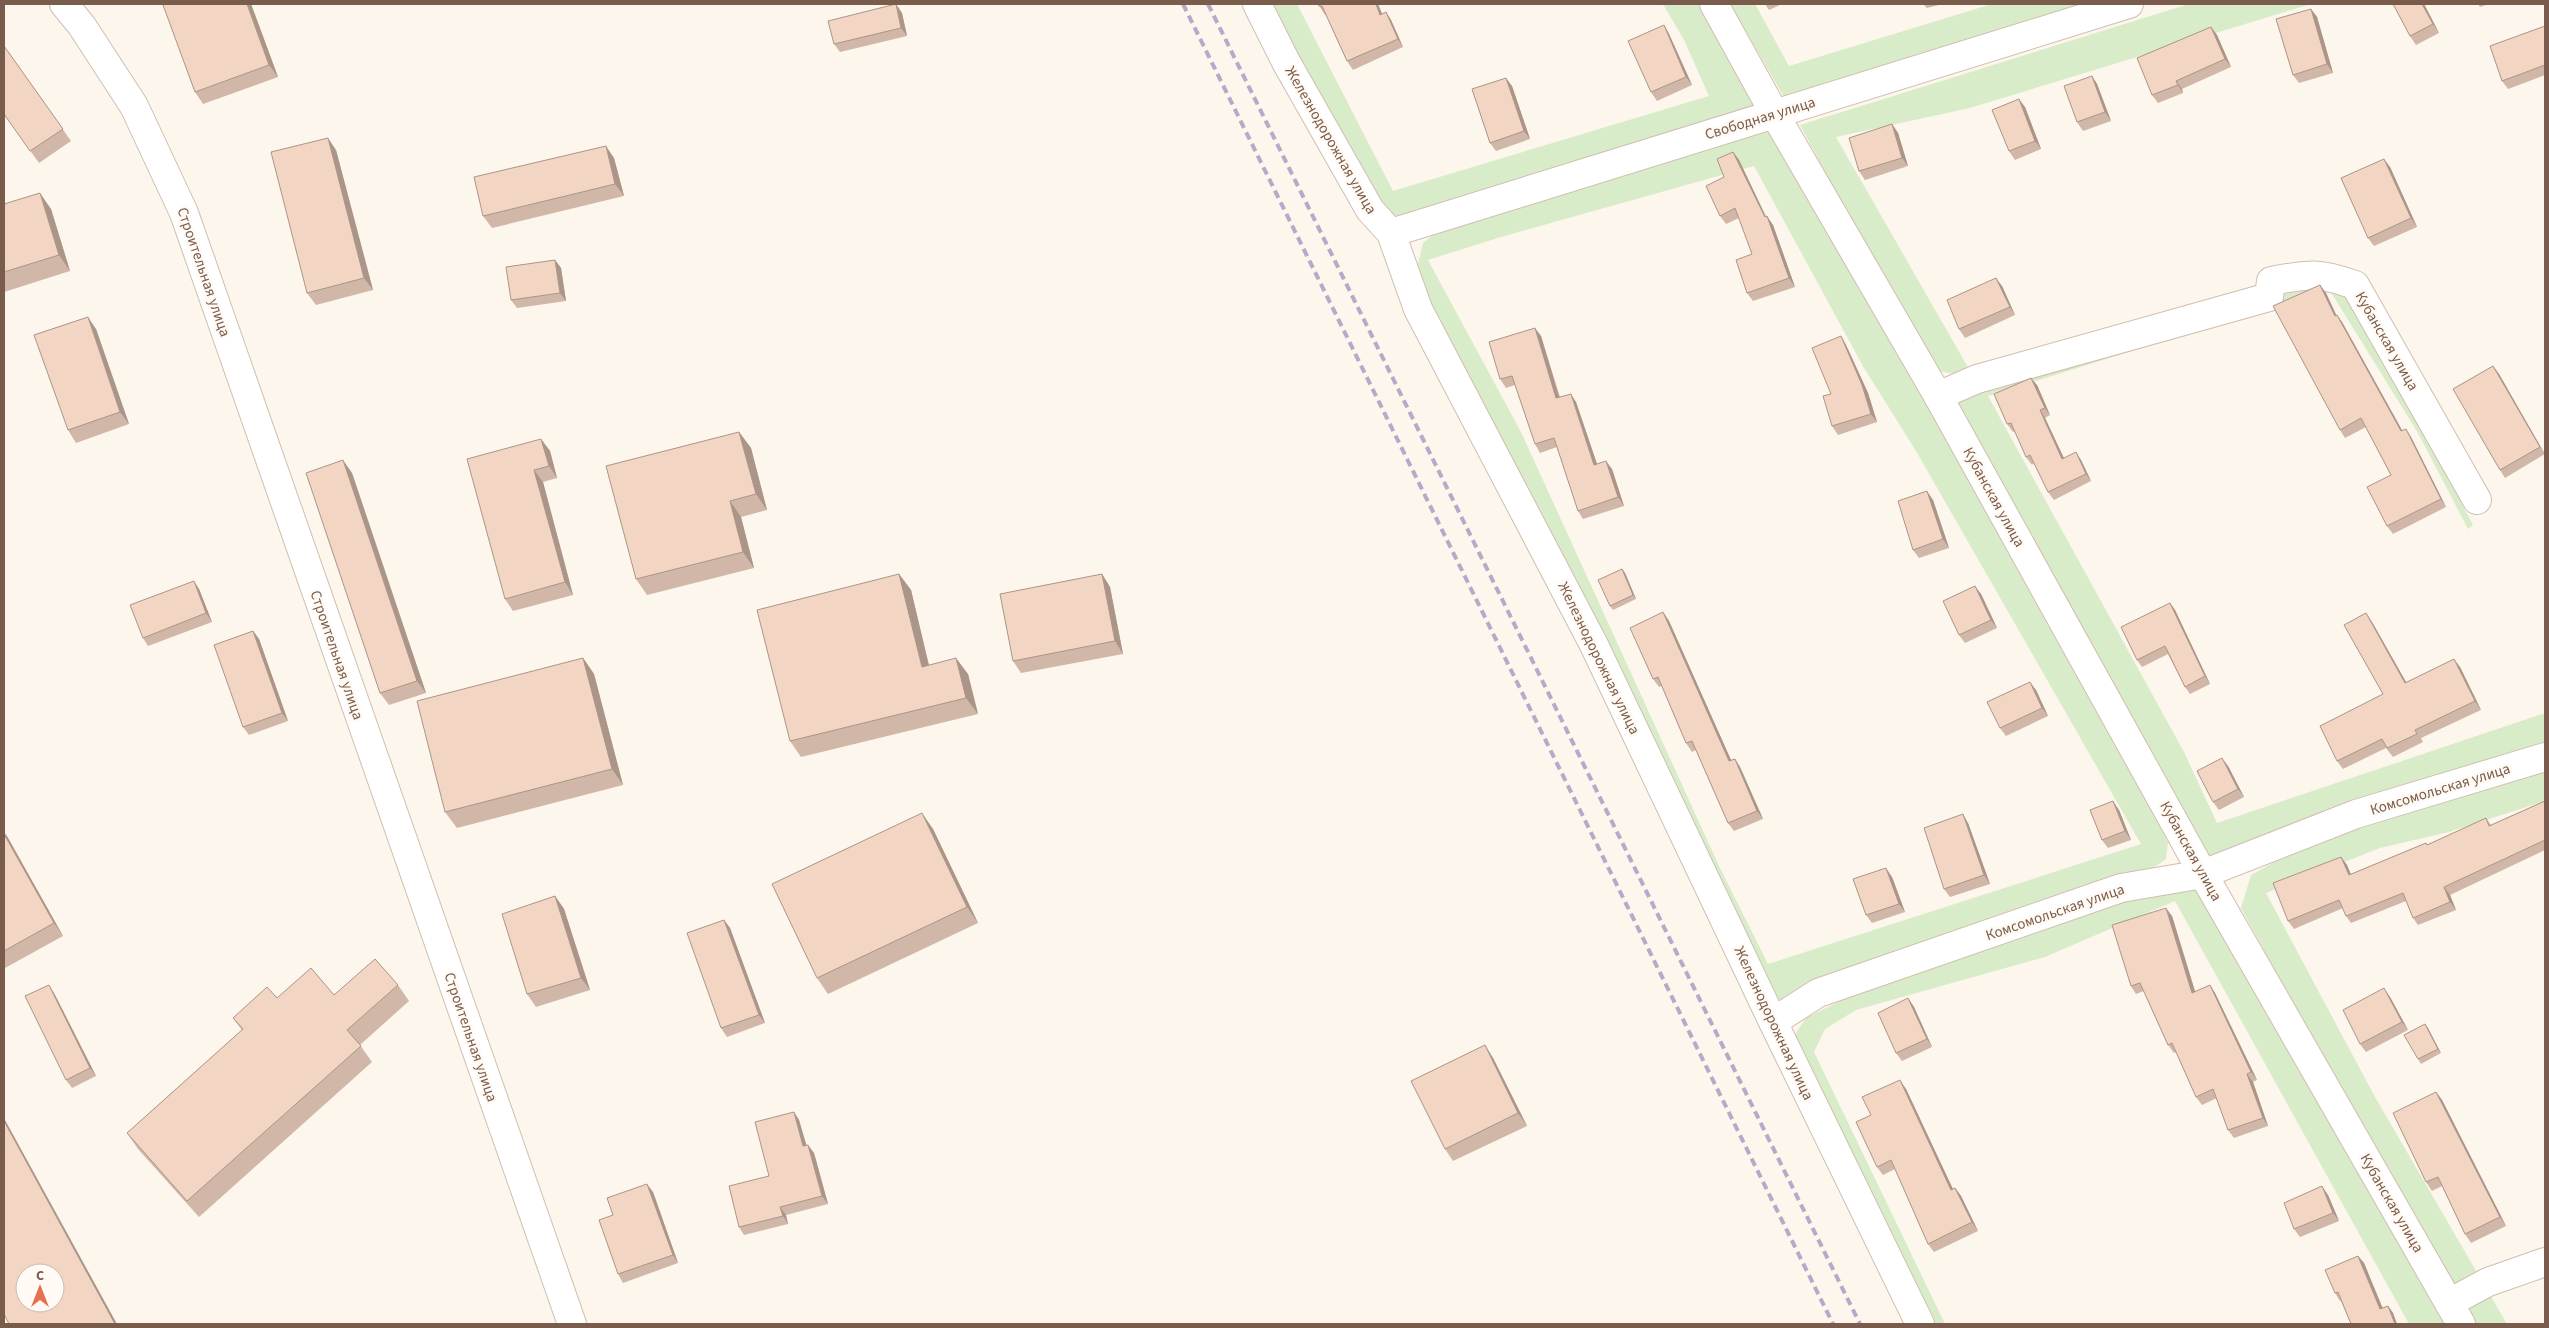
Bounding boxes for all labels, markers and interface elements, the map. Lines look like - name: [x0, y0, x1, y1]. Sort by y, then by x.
- street label: Железнодорожная улица: [1280, 62, 1382, 218]
- street label: Свободная улица: [1702, 92, 1818, 145]
- street label: Строительная улица: [172, 205, 236, 340]
- street label: Кубанская улица: [2350, 288, 2423, 395]
- street label: Кубанская улица: [1957, 444, 2030, 551]
- street label: Железнодорожная улица: [1552, 578, 1645, 738]
- street label: Строительная улица: [305, 588, 369, 723]
- street label: Комсомольская улица: [2367, 758, 2513, 821]
- street label: Кубанская улица: [2154, 798, 2227, 905]
- street label: Комсомольская улица: [1983, 879, 2127, 946]
- street label: Железнодорожная улица: [1729, 943, 1818, 1104]
- street label: Строительная улица: [439, 970, 503, 1105]
- street label: Кубанская улица: [2355, 1150, 2428, 1257]
- north arrow: [15, 1263, 65, 1313]
- text: С: [36, 1266, 44, 1286]

